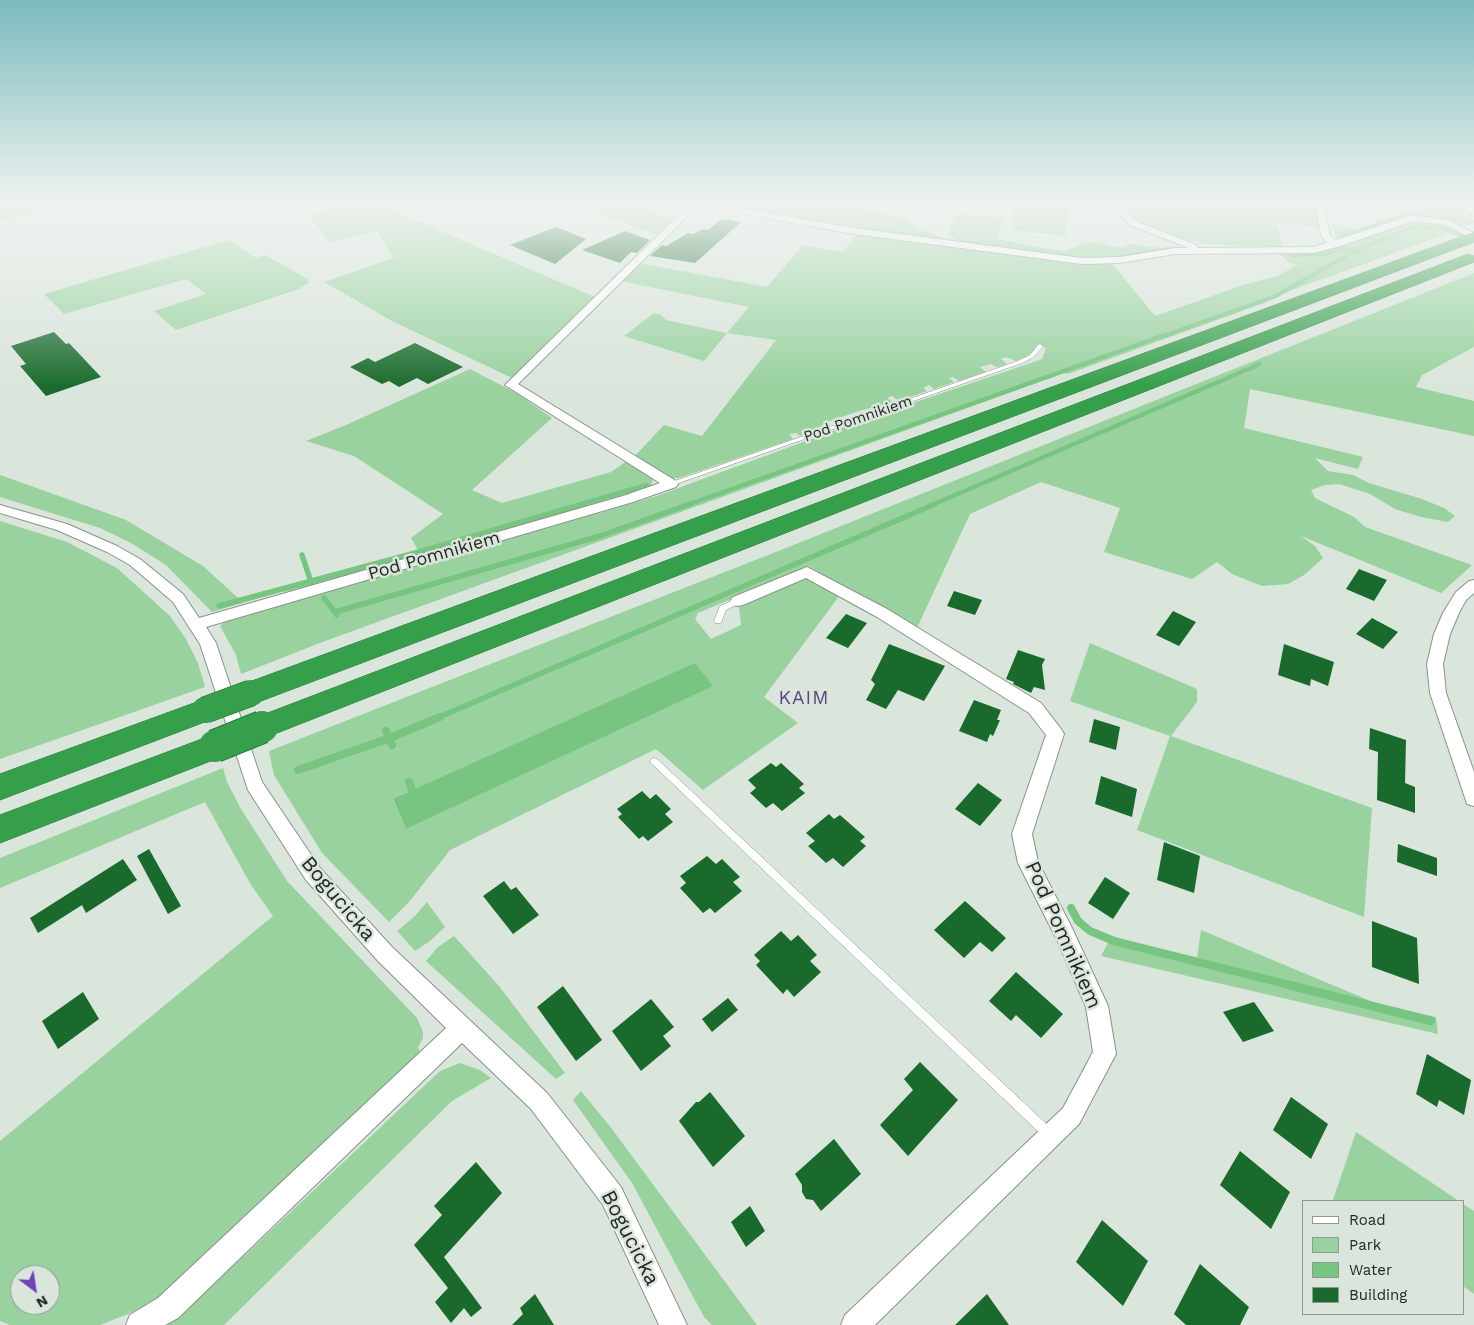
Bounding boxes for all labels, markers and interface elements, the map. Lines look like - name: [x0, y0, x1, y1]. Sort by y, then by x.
- street label: Pod Pomnikiem: [801, 392, 915, 446]
- street label: Pod Pomnikiem: [366, 527, 502, 585]
- district label: KAIM: [778, 687, 830, 709]
- street label: Bogucicka: [295, 851, 381, 947]
- street label: Pod Pomnikiem: [1019, 857, 1107, 1013]
- street label: Bogucicka: [595, 1186, 665, 1290]
- legend: [1302, 1200, 1464, 1315]
- text: Road: [1349, 1211, 1386, 1229]
- text: Park: [1349, 1236, 1381, 1254]
- text: Water: [1349, 1261, 1392, 1279]
- north arrow: [10, 1265, 60, 1315]
- text: Building: [1349, 1286, 1407, 1304]
- text: N: [34, 1292, 51, 1312]

